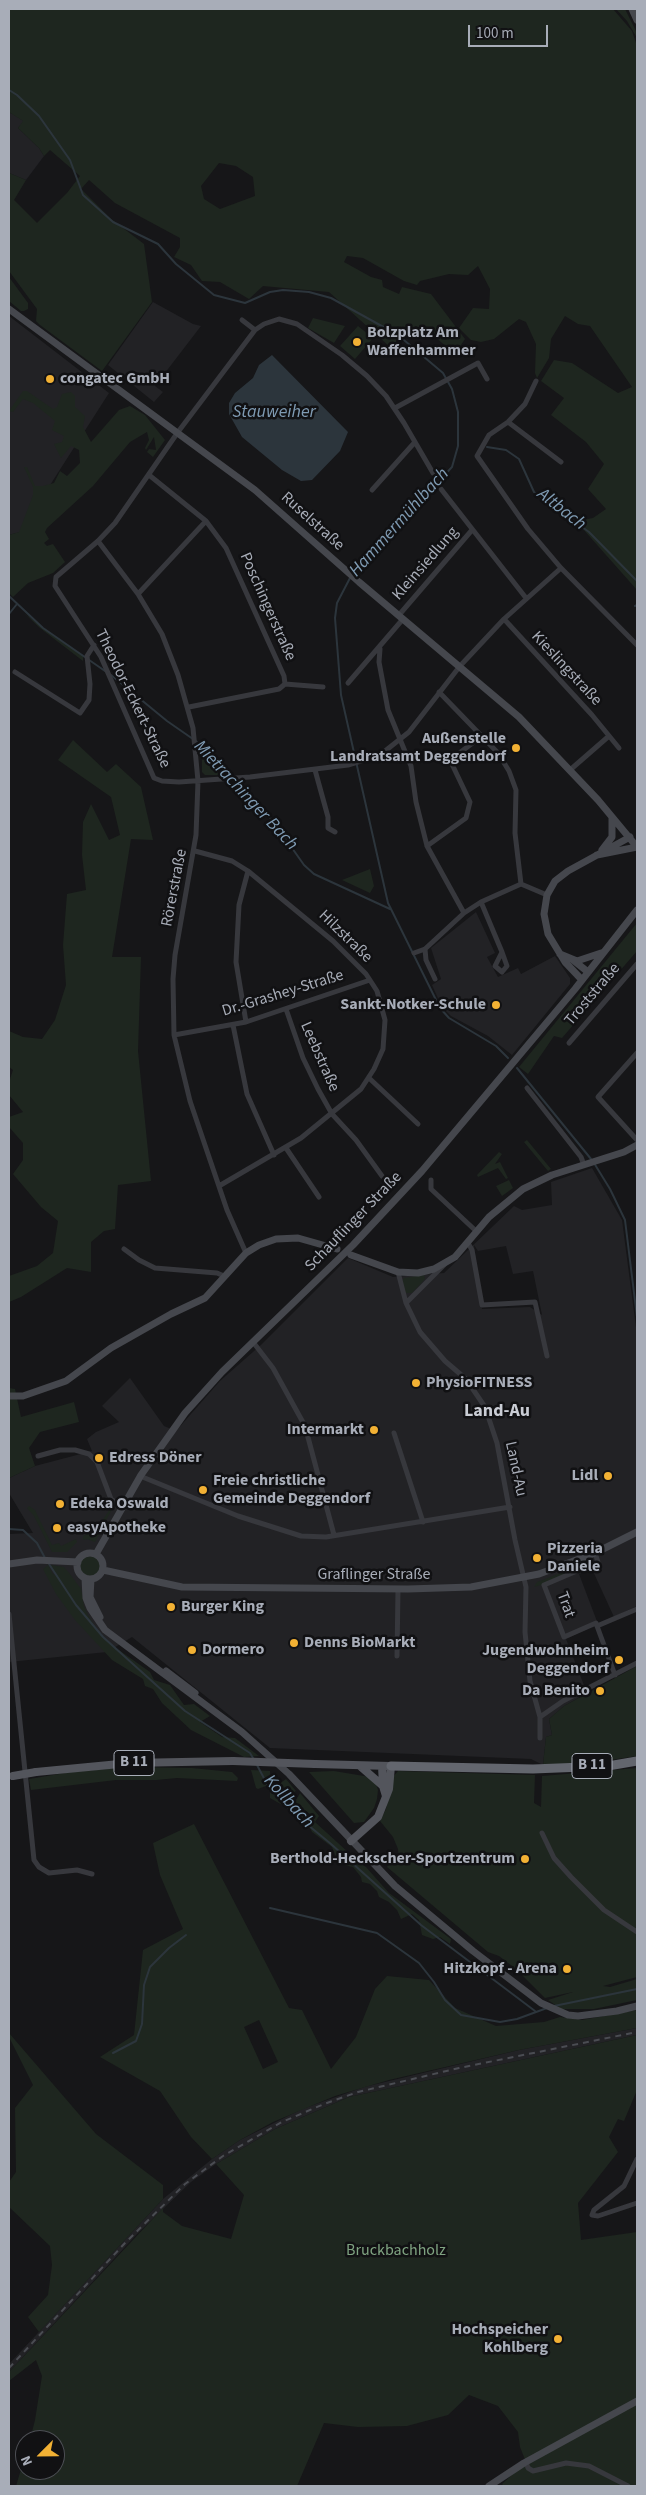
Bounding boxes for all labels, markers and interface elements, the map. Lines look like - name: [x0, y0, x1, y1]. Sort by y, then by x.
- scale bar: [471, 15, 551, 47]
- text: 100 m: [476, 23, 514, 44]
- place label: Bolzplatz Am Waffenhammer: [367, 323, 476, 361]
- marker: Bolzplatz Am Waffenhammer: [351, 336, 363, 348]
- place label: congatec GmbH: [60, 369, 170, 389]
- marker: congatec GmbH: [44, 373, 56, 385]
- water label: Stauweiher: [232, 402, 316, 424]
- water label: Hammermühlbach: [346, 464, 454, 582]
- water label: Altbach: [532, 484, 590, 536]
- street label: Ruselstraße: [276, 489, 348, 555]
- street label: Kleinsiedlung: [389, 523, 463, 605]
- street label: Poschingerstraße: [235, 550, 299, 664]
- street label: Theodor-Eckert-Straße: [90, 627, 174, 771]
- street label: Kieslingstraße: [527, 628, 605, 710]
- place label: Außenstelle Landratsamt Deggendorf: [330, 729, 506, 767]
- water label: Mietrachinger Bach: [188, 736, 302, 856]
- marker: Außenstelle Landratsamt Deggendorf: [510, 742, 522, 754]
- street label: Rörerstraße: [158, 848, 192, 928]
- street label: Hilzstraße: [314, 907, 376, 967]
- street label: Troststraße: [561, 960, 625, 1030]
- street label: Dr.-Grashey-Straße: [220, 966, 346, 1022]
- place label: Sankt-Notker-Schule: [340, 995, 486, 1015]
- marker: Sankt-Notker-Schule: [490, 999, 502, 1011]
- street label: Leebstraße: [295, 1019, 343, 1095]
- street label: Schauflinger Straße: [302, 1168, 406, 1276]
- place label: PhysioFITNESS: [426, 1373, 532, 1393]
- marker: PhysioFITNESS: [410, 1377, 422, 1389]
- district label: Land-Au: [464, 1401, 530, 1423]
- place label: Intermarkt: [287, 1420, 364, 1440]
- marker: Intermarkt: [368, 1424, 380, 1436]
- street label: Land-Au: [500, 1440, 530, 1498]
- place label: Edress Döner: [109, 1448, 201, 1468]
- marker: Edress Döner: [93, 1452, 105, 1464]
- place label: Lidl: [572, 1466, 598, 1486]
- marker: Lidl: [602, 1470, 614, 1482]
- place label: Freie christliche Gemeinde Deggendorf: [213, 1471, 370, 1509]
- marker: Freie christliche Gemeinde Deggendorf: [197, 1484, 209, 1496]
- place label: Edeka Oswald: [70, 1494, 169, 1514]
- marker: Edeka Oswald: [54, 1498, 66, 1510]
- place label: easyApotheke: [67, 1518, 166, 1538]
- marker: easyApotheke: [51, 1522, 63, 1534]
- place label: Pizzeria Daniele: [547, 1539, 603, 1577]
- marker: Pizzeria Daniele: [531, 1552, 543, 1564]
- street label: Graflinger Straße: [317, 1565, 431, 1585]
- street label: Trat: [551, 1589, 579, 1621]
- place label: Burger King: [181, 1597, 264, 1617]
- marker: Burger King: [165, 1601, 177, 1613]
- place label: Denns BioMarkt: [304, 1633, 415, 1653]
- marker: Denns BioMarkt: [288, 1637, 300, 1649]
- place label: Dormero: [202, 1640, 264, 1660]
- place label: Jugendwohnheim Deggendorf: [482, 1641, 609, 1679]
- marker: Dormero: [186, 1644, 198, 1656]
- marker: Jugendwohnheim Deggendorf: [613, 1654, 625, 1666]
- place label: Da Benito: [522, 1681, 590, 1701]
- marker: Da Benito: [594, 1685, 606, 1697]
- road number: B 11: [114, 1750, 154, 1776]
- road number: B 11: [572, 1754, 612, 1778]
- water label: Kollbach: [258, 1771, 318, 1833]
- place label: Berthold-Heckscher-Sportzentrum: [270, 1849, 515, 1869]
- marker: Berthold-Heckscher-Sportzentrum: [519, 1853, 531, 1865]
- place label: Hitzkopf - Arena: [444, 1959, 557, 1979]
- marker: Hitzkopf - Arena: [561, 1963, 573, 1975]
- park label: Bruckbachholz: [346, 2241, 446, 2261]
- place label: Hochspeicher Kohlberg: [451, 2320, 548, 2358]
- marker: Hochspeicher Kohlberg: [552, 2333, 564, 2345]
- north arrow: [15, 2430, 65, 2480]
- text: N: [16, 2452, 38, 2469]

